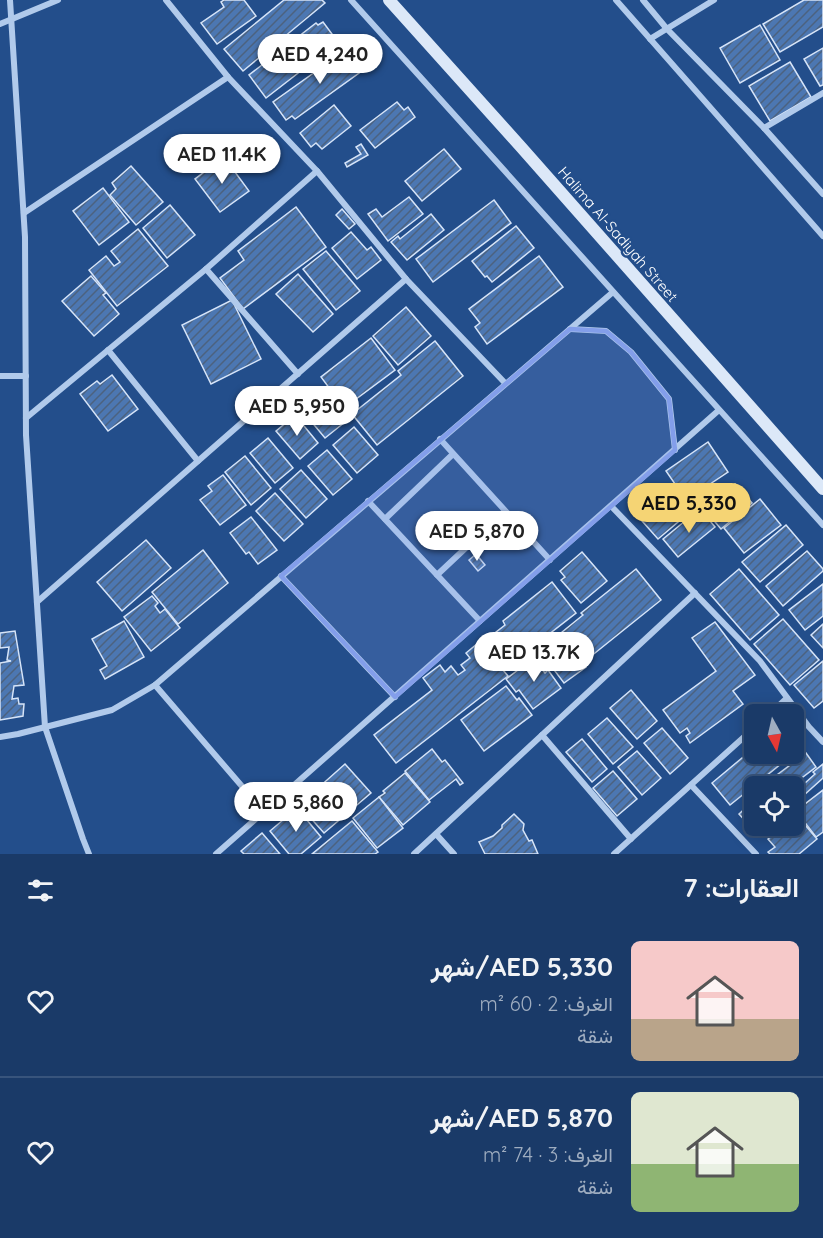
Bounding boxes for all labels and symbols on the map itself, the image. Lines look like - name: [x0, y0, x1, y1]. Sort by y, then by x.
- pin: AED 4,240: [251, 34, 389, 85]
- pin: AED 11.4K: [153, 134, 291, 185]
- street label: Halima Al-Sadiyah Street: [554, 162, 682, 306]
- pin: AED 5,950: [228, 386, 366, 437]
- pin: AED 5,330: [620, 483, 758, 534]
- pin: AED 5,870: [408, 511, 546, 562]
- pin: AED 13.7K: [465, 632, 603, 683]
- north arrow: [744, 704, 804, 764]
- pin: AED 5,860: [227, 782, 365, 833]

